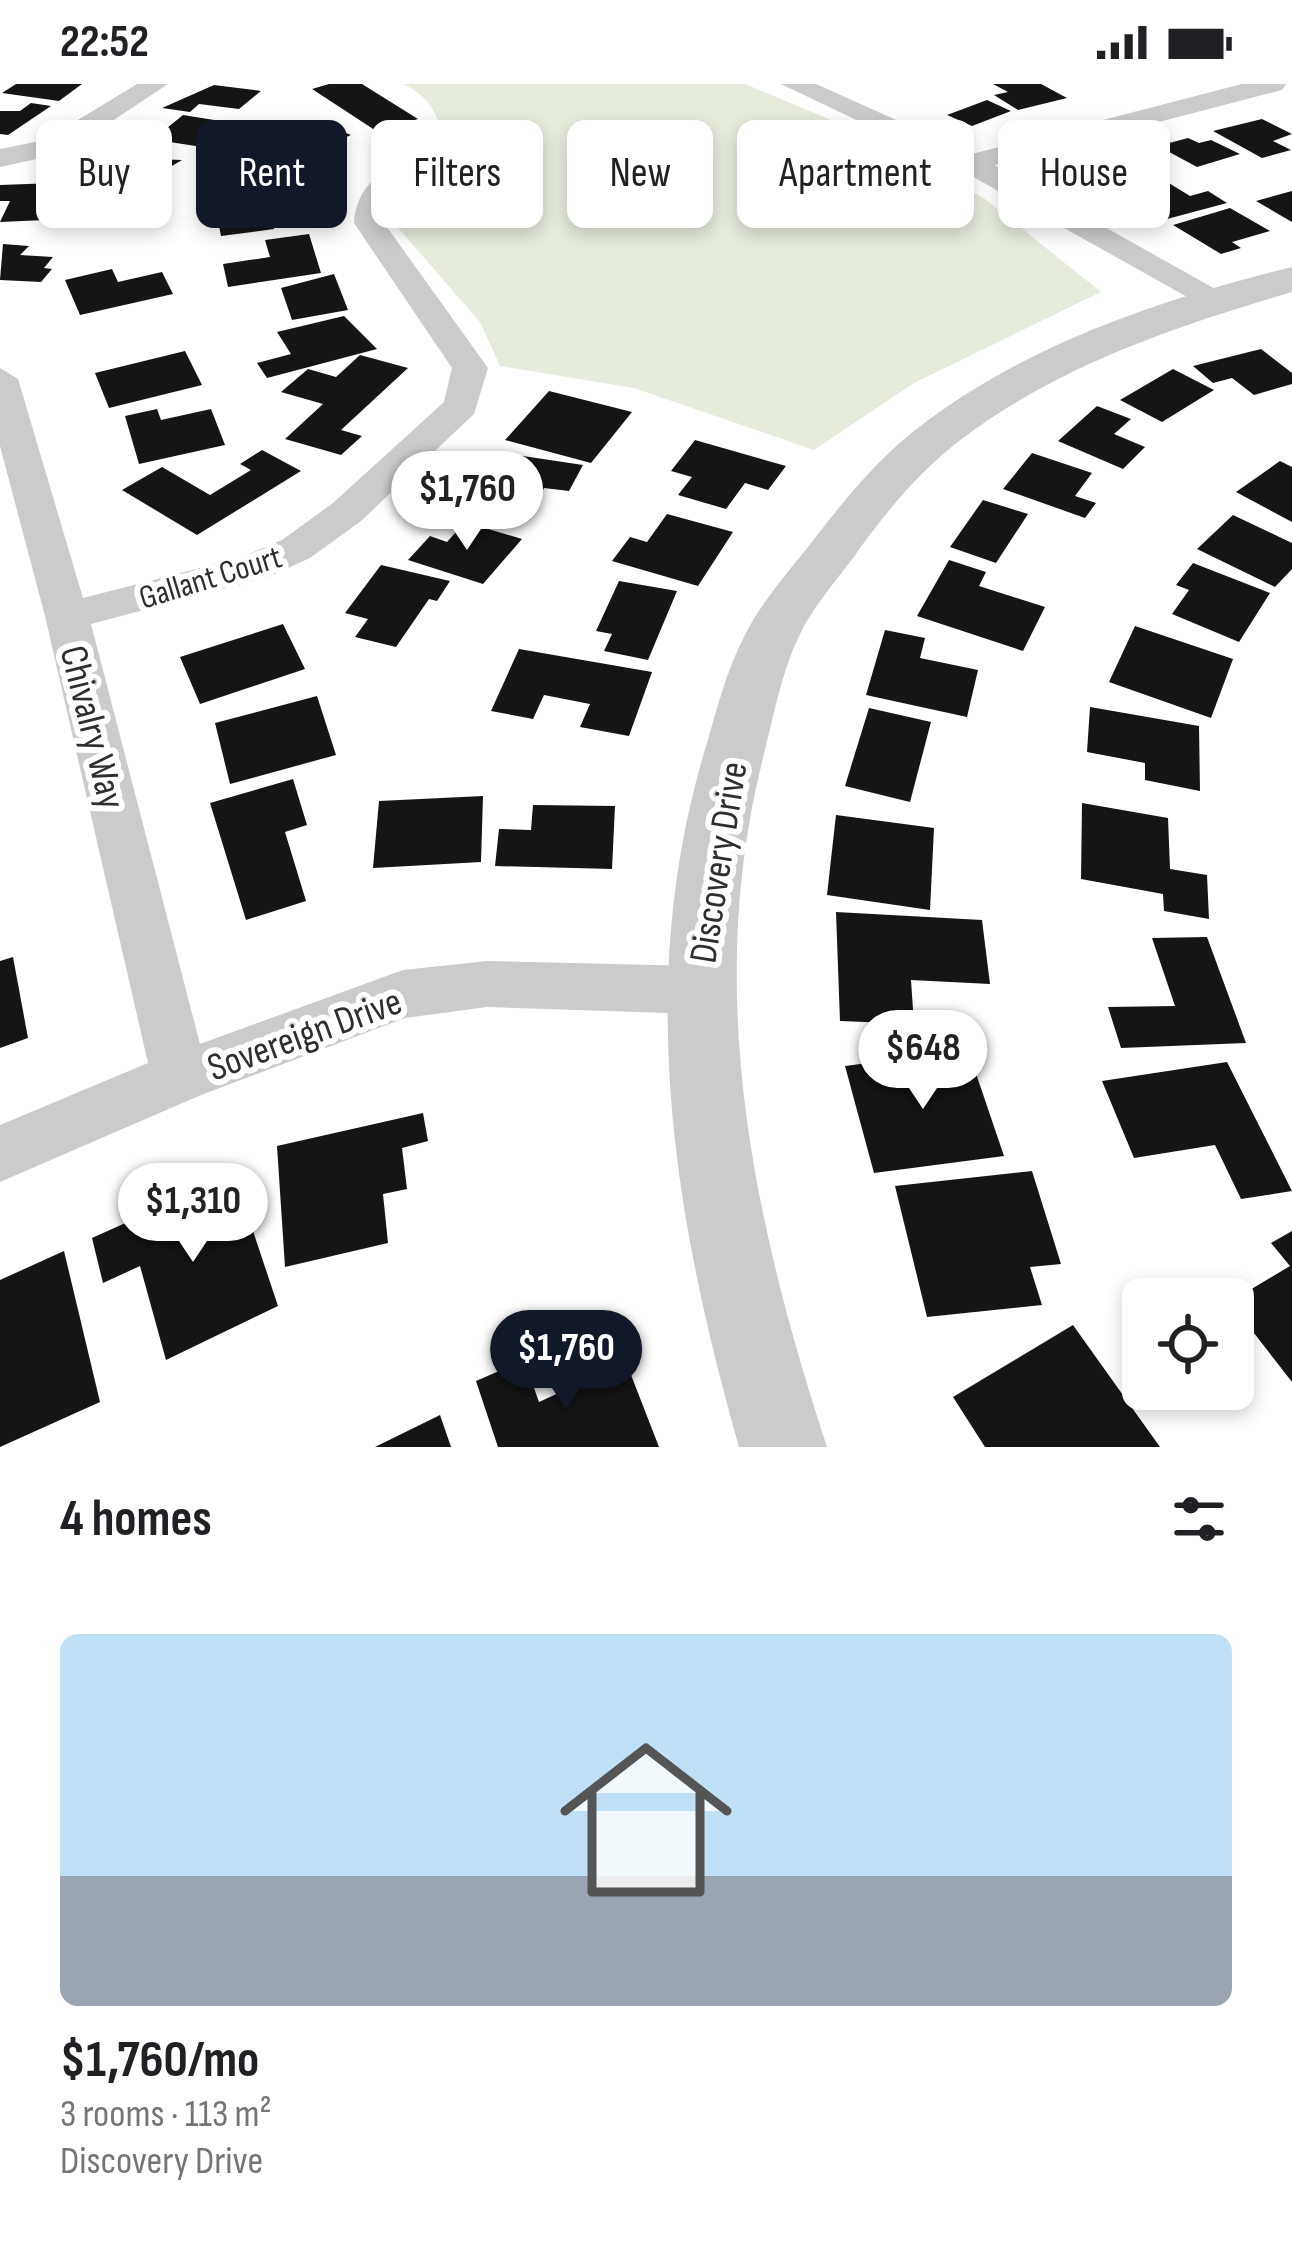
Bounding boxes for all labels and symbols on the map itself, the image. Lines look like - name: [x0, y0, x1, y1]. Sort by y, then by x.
- pin: $1,760: [369, 451, 565, 553]
- street label: Gallant Court: [135, 537, 287, 618]
- street label: Chivalry Way: [49, 641, 135, 814]
- street label: Discovery Drive: [680, 758, 759, 966]
- street label: Sovereign Drive: [201, 979, 408, 1092]
- pin: $648: [852, 1010, 994, 1112]
- pin: $1,310: [95, 1163, 291, 1265]
- pin: $1,760: [468, 1310, 664, 1412]

